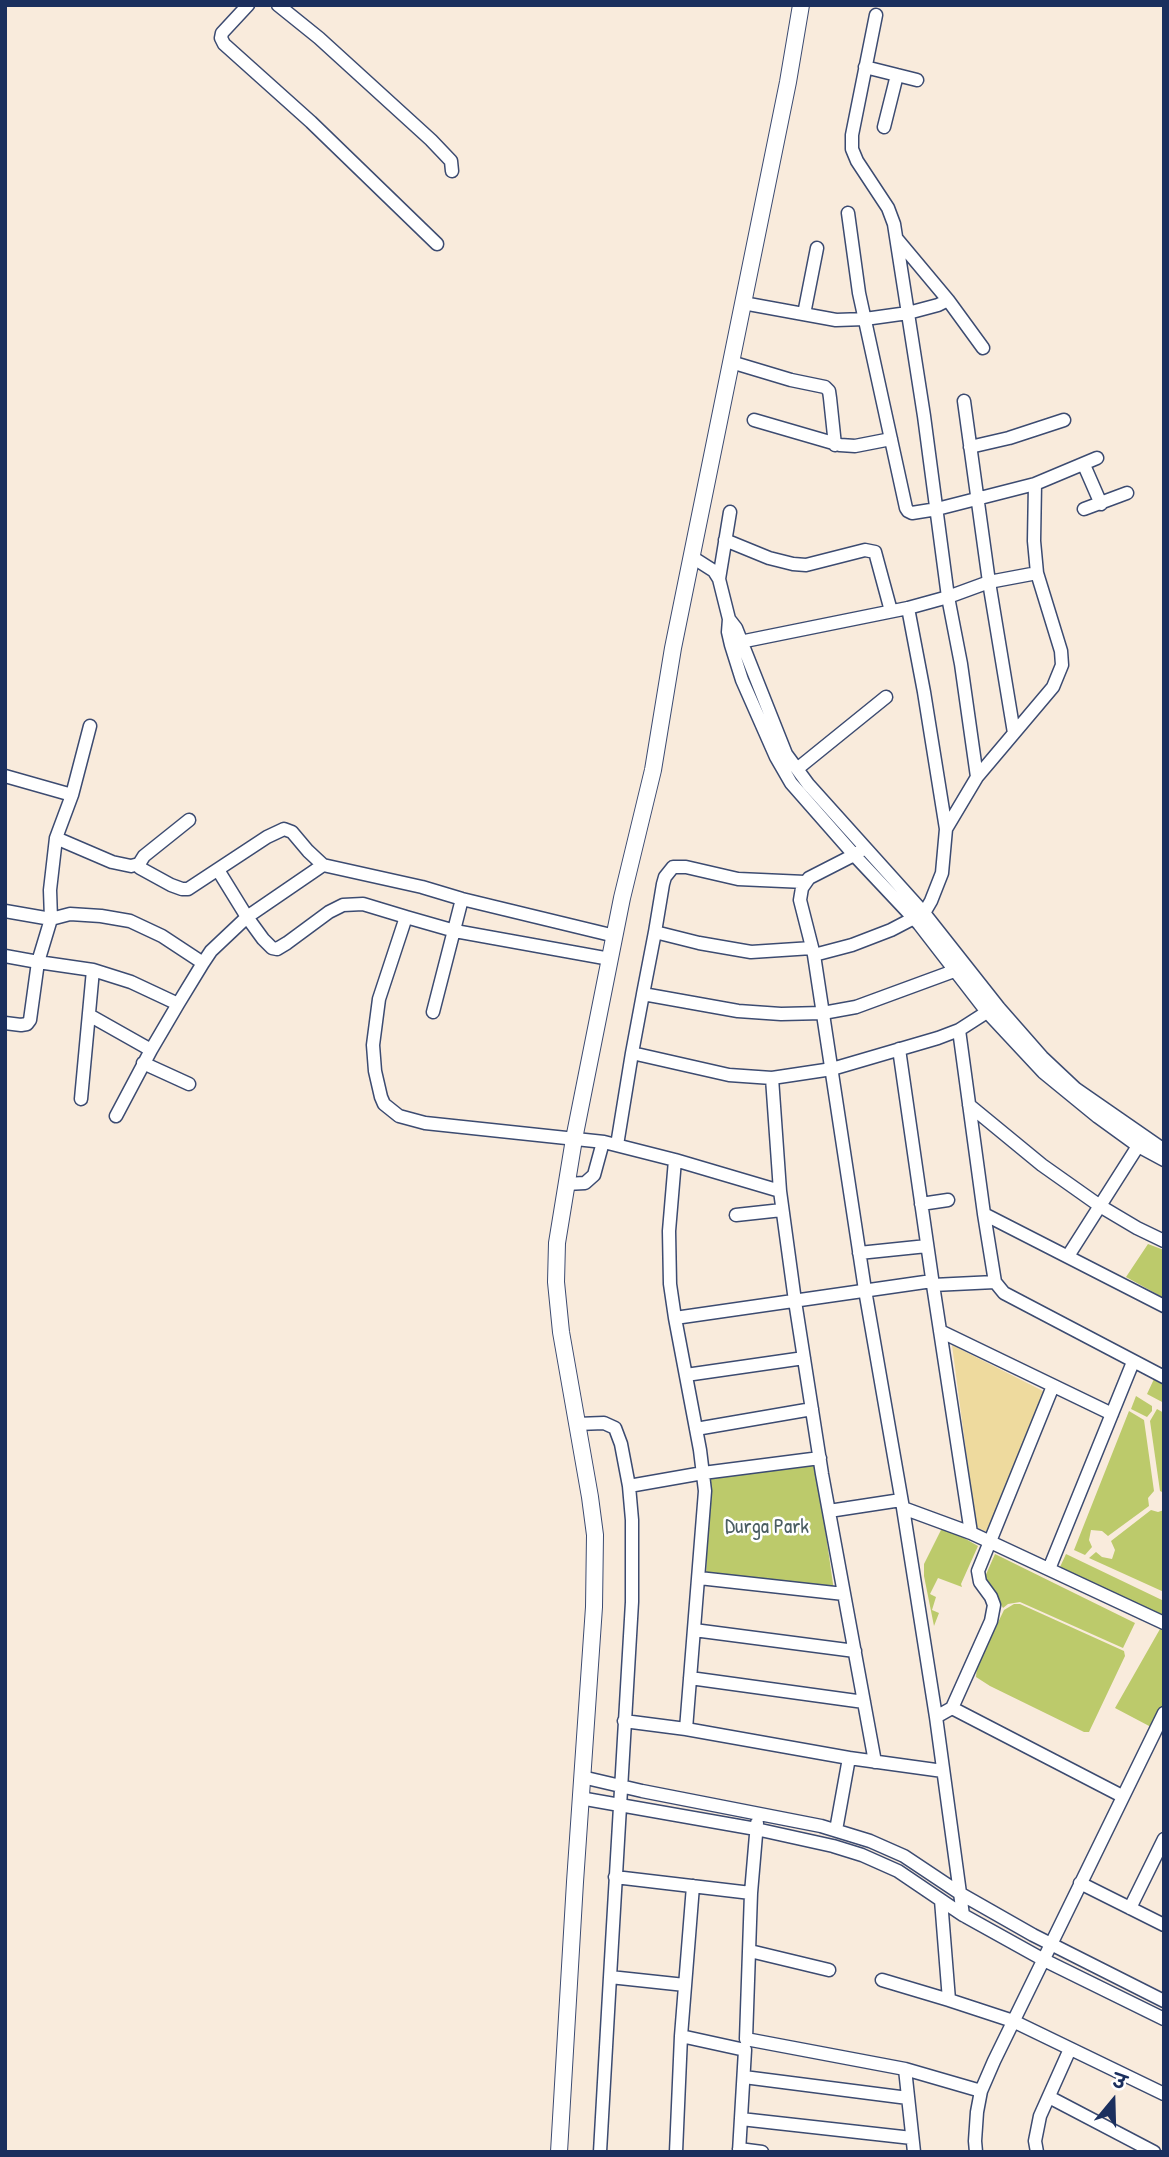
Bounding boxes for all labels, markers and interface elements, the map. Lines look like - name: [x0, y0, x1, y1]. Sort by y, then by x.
- park label: Durga Park: [725, 1514, 809, 1540]
- north arrow: [1078, 2066, 1148, 2136]
- text: उ: [1110, 2067, 1130, 2095]

